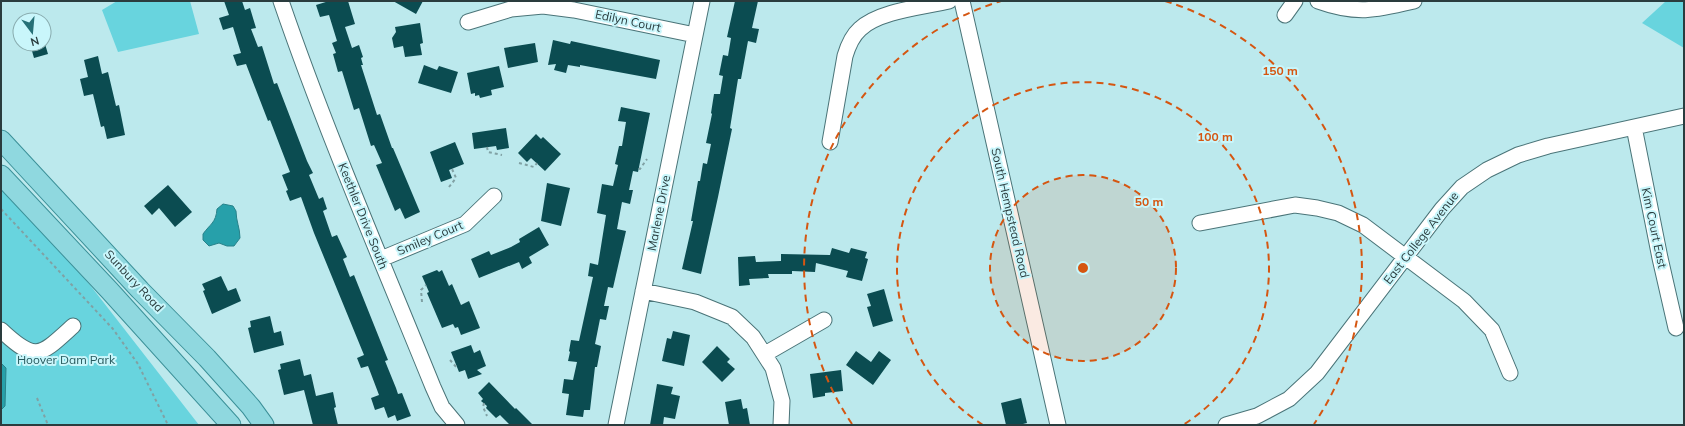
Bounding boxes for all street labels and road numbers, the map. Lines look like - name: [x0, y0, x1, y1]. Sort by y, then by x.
- street label: Edilyn Court: [594, 6, 662, 35]
- street label: South Hempstead Road: [988, 147, 1033, 279]
- street label: Keethler Drive South: [335, 161, 392, 271]
- street label: Marlene Drive: [644, 174, 673, 252]
- street label: Kim Court East: [1639, 186, 1670, 270]
- street label: East College Avenue: [1380, 189, 1461, 287]
- street label: Smiley Court: [395, 217, 465, 258]
- street label: Sunbury Road: [102, 247, 167, 315]

